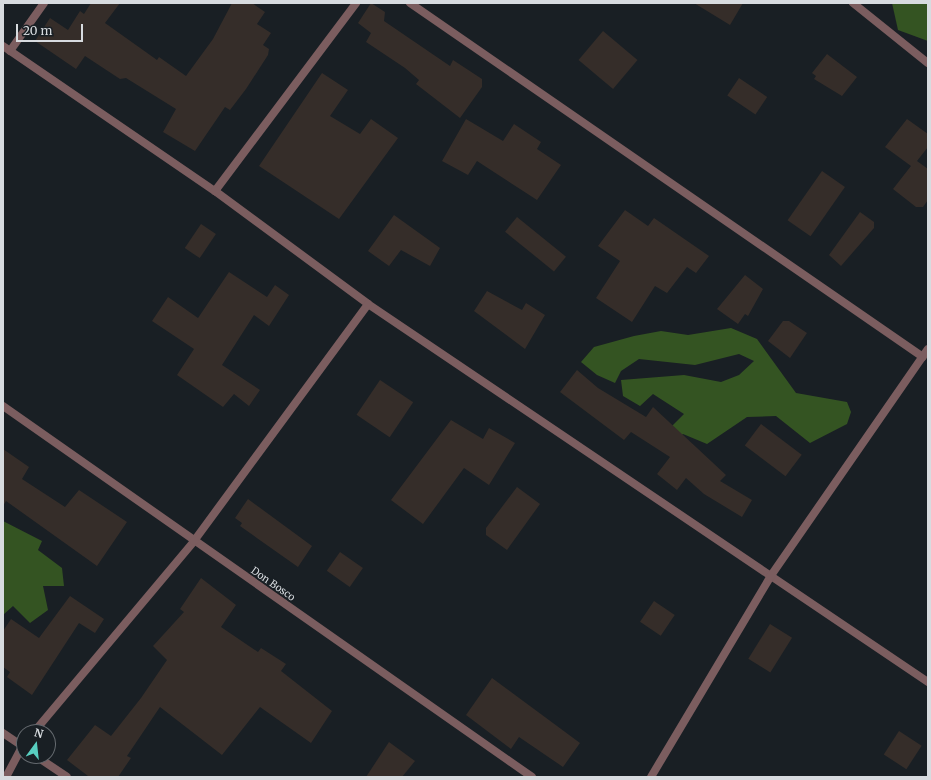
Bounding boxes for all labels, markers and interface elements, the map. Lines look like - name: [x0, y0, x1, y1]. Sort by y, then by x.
- scale bar: [18, 16, 85, 42]
- text: 20 m: [23, 23, 52, 38]
- street label: Don Bosco: [249, 564, 297, 604]
- north arrow: [16, 724, 56, 764]
- text: N: [33, 725, 45, 741]

